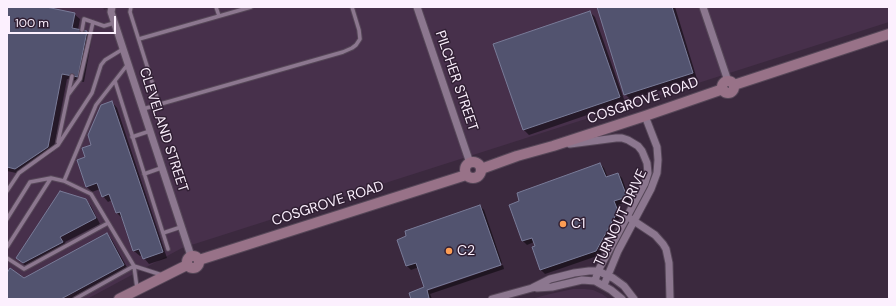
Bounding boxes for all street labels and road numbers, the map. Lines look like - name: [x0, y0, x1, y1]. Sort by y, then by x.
- street label: PILCHER STREET: [431, 29, 481, 133]
- street label: CLEVELAND STREET: [135, 66, 191, 194]
- street label: COSGROVE ROAD: [585, 74, 701, 128]
- street label: TURNOUT DRIVE: [591, 167, 651, 269]
- street label: COSGROVE ROAD: [270, 178, 386, 230]

